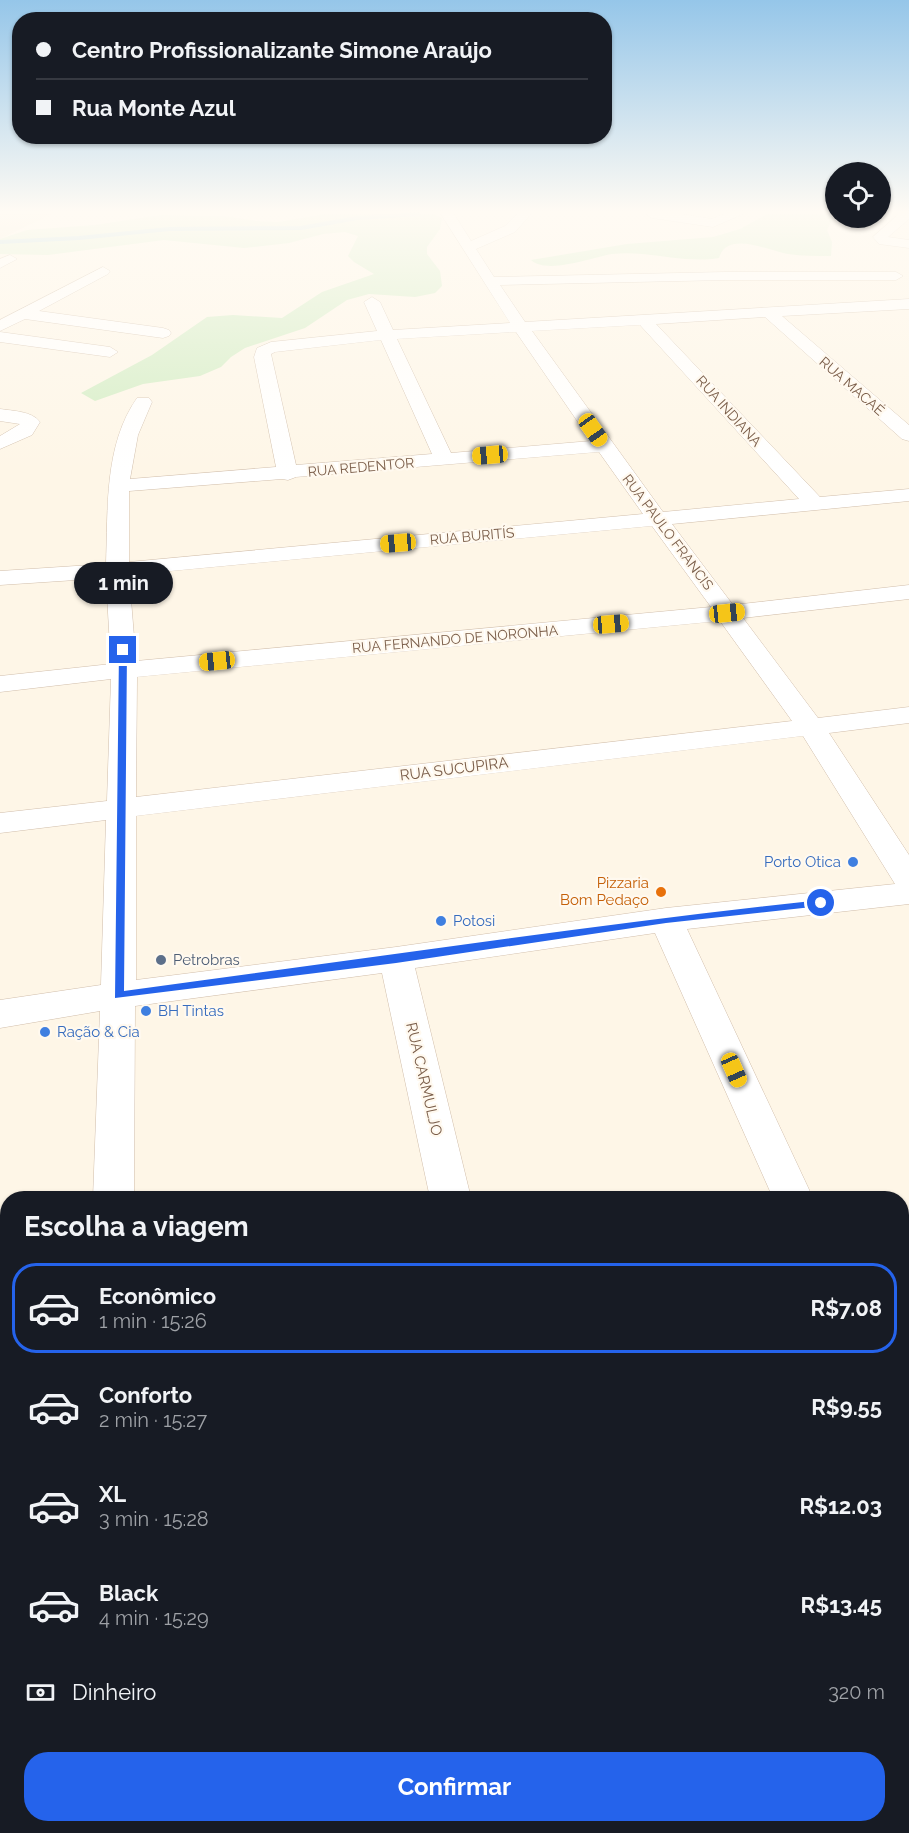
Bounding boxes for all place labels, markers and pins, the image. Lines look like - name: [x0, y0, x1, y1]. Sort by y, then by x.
- place label: Porto Otica: [764, 853, 841, 871]
- marker: Porto Otica: [846, 855, 860, 869]
- place label: Pizzaria Bom Pedaço: [560, 874, 649, 909]
- marker: Pizzaria Bom Pedaço: [654, 885, 668, 899]
- place label: Potosi: [453, 912, 495, 930]
- marker: Potosi: [434, 914, 448, 928]
- place label: Petrobras: [173, 951, 240, 969]
- marker: Petrobras: [154, 953, 168, 967]
- place label: BH Tintas: [158, 1002, 224, 1020]
- marker: BH Tintas: [139, 1004, 153, 1018]
- place label: Ração & Cia: [57, 1023, 140, 1041]
- marker: Ração & Cia: [38, 1025, 52, 1039]

